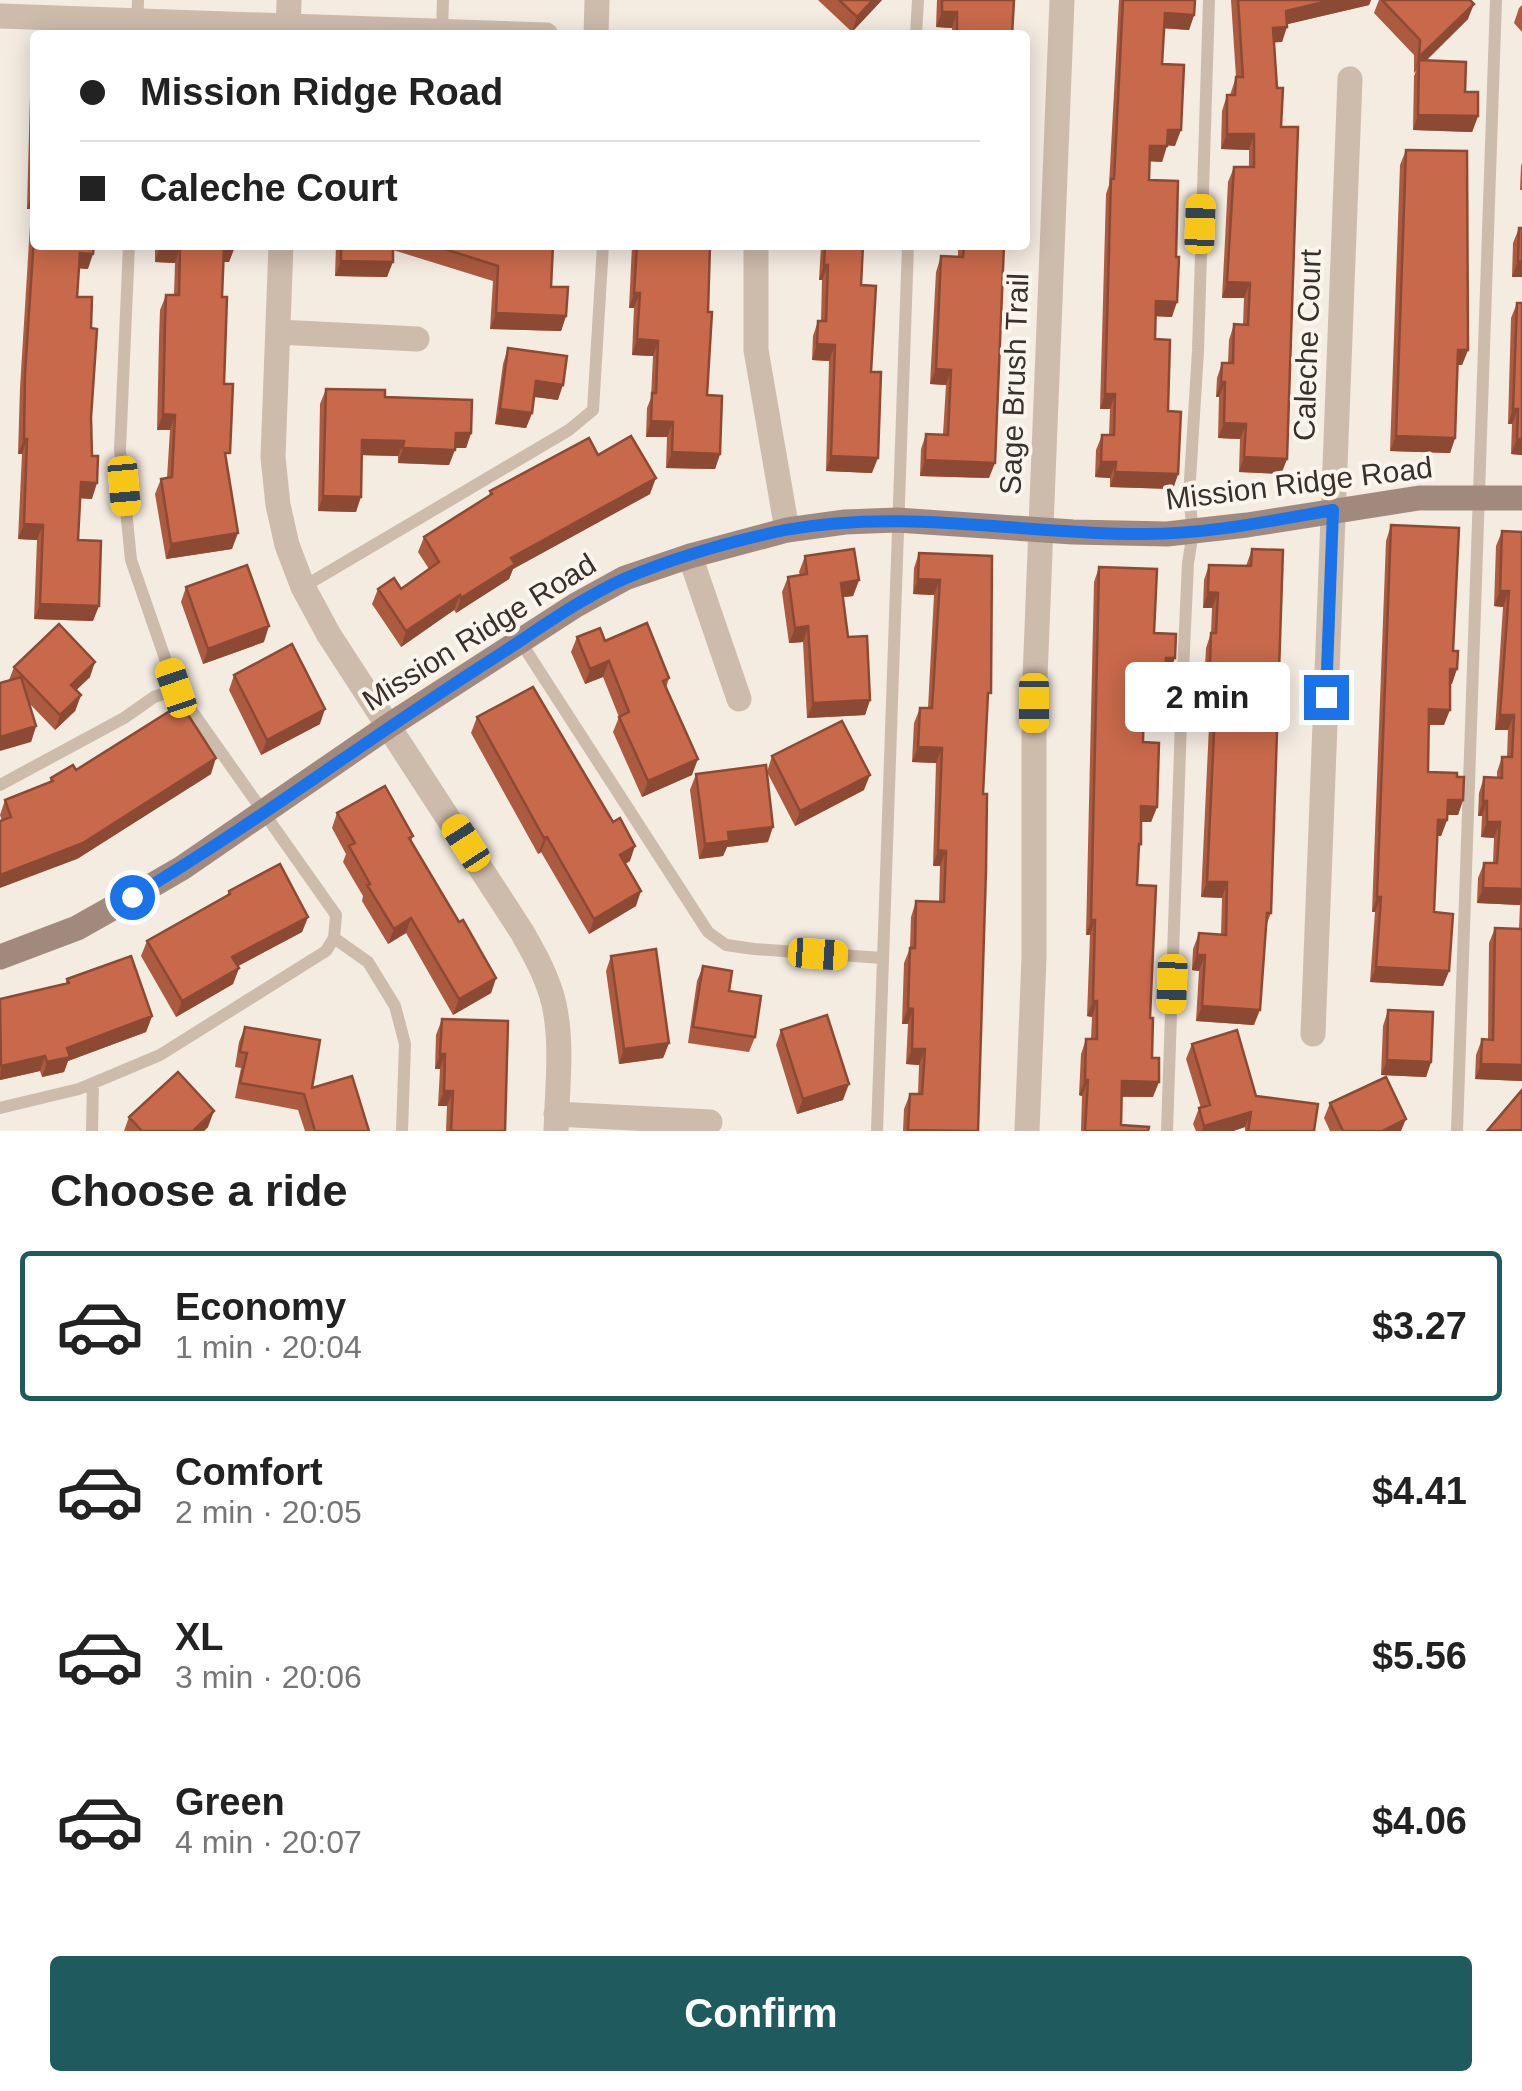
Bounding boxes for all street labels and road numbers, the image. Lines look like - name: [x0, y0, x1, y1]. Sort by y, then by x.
- street label: Caleche Court: [1287, 248, 1327, 441]
- street label: Sage Brush Trail: [994, 273, 1034, 495]
- street label: Mission Ridge Road: [1164, 450, 1434, 516]
- street label: Mission Ridge Road: [356, 547, 602, 717]

